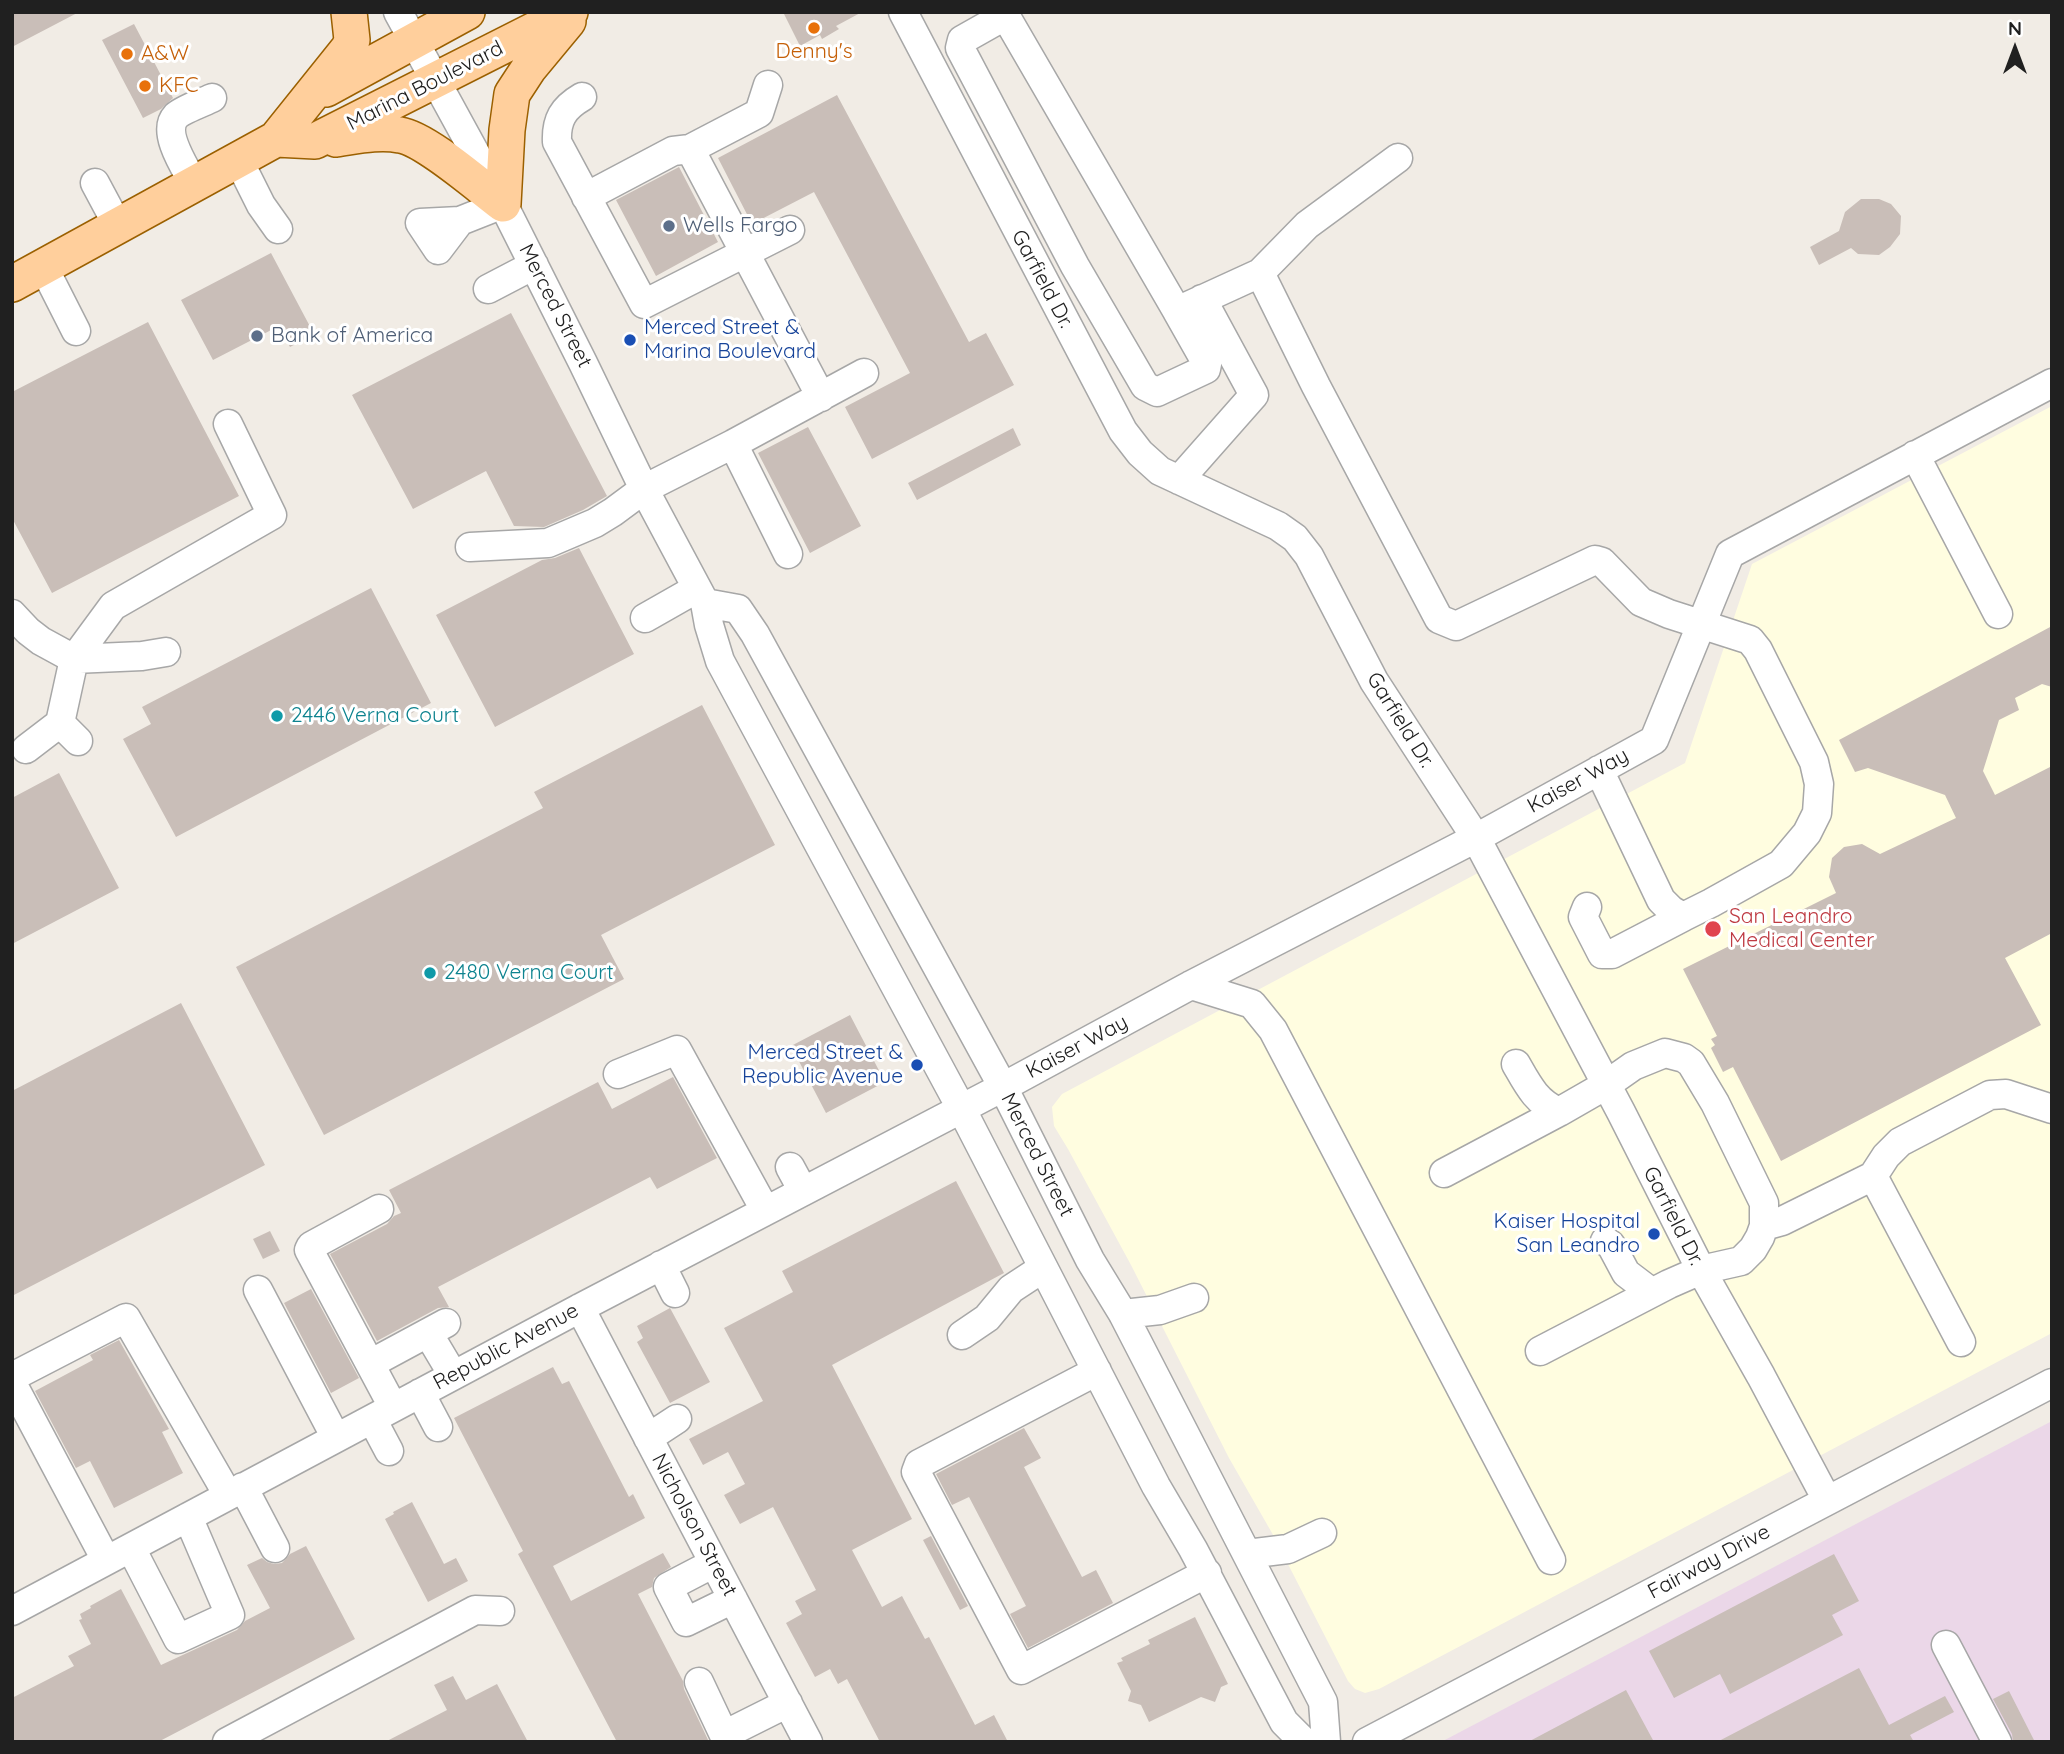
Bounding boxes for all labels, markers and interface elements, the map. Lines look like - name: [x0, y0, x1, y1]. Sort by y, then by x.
- north arrow: [1980, 14, 2050, 84]
- text: N: [2008, 16, 2022, 40]
- marker: Denny's: [806, 20, 822, 36]
- street label: Marina Boulevard: [343, 36, 507, 136]
- place label: Denny's: [775, 39, 853, 65]
- place label: A&W: [141, 41, 189, 67]
- marker: A&W: [119, 46, 135, 62]
- place label: KFC: [159, 73, 199, 99]
- marker: KFC: [137, 78, 153, 94]
- place label: Wells Fargo: [683, 213, 797, 239]
- marker: Wells Fargo: [661, 218, 677, 234]
- street label: Garfield Dr.: [1006, 226, 1078, 332]
- street label: Merced Street: [513, 240, 597, 372]
- place label: Merced Street & Marina Boulevard: [644, 315, 816, 365]
- place label: Bank of America: [271, 323, 433, 349]
- marker: Bank of America: [249, 328, 265, 344]
- marker: Merced Street & Marina Boulevard: [622, 332, 638, 348]
- street label: Garfield Dr.: [1361, 668, 1439, 772]
- place label: 2446 Verna Court: [291, 703, 459, 729]
- marker: 2446 Verna Court: [269, 708, 285, 724]
- street label: Kaiser Way: [1523, 743, 1633, 819]
- place label: San Leandro Medical Center: [1729, 904, 1874, 954]
- marker: San Leandro Medical Center: [1703, 919, 1723, 939]
- place label: 2480 Verna Court: [444, 960, 614, 986]
- marker: 2480 Verna Court: [422, 965, 438, 981]
- street label: Kaiser Way: [1022, 1010, 1132, 1084]
- place label: Merced Street & Republic Avenue: [742, 1040, 903, 1090]
- marker: Merced Street & Republic Avenue: [909, 1057, 925, 1073]
- street label: Merced Street: [995, 1089, 1079, 1221]
- street label: Garfield Dr.: [1637, 1162, 1709, 1270]
- place label: Kaiser Hospital San Leandro: [1494, 1209, 1640, 1259]
- marker: Kaiser Hospital San Leandro: [1646, 1226, 1662, 1242]
- street label: Republic Avenue: [429, 1298, 583, 1396]
- street label: Nicholson Street: [646, 1449, 742, 1601]
- street label: Fairway Drive: [1644, 1519, 1774, 1605]

